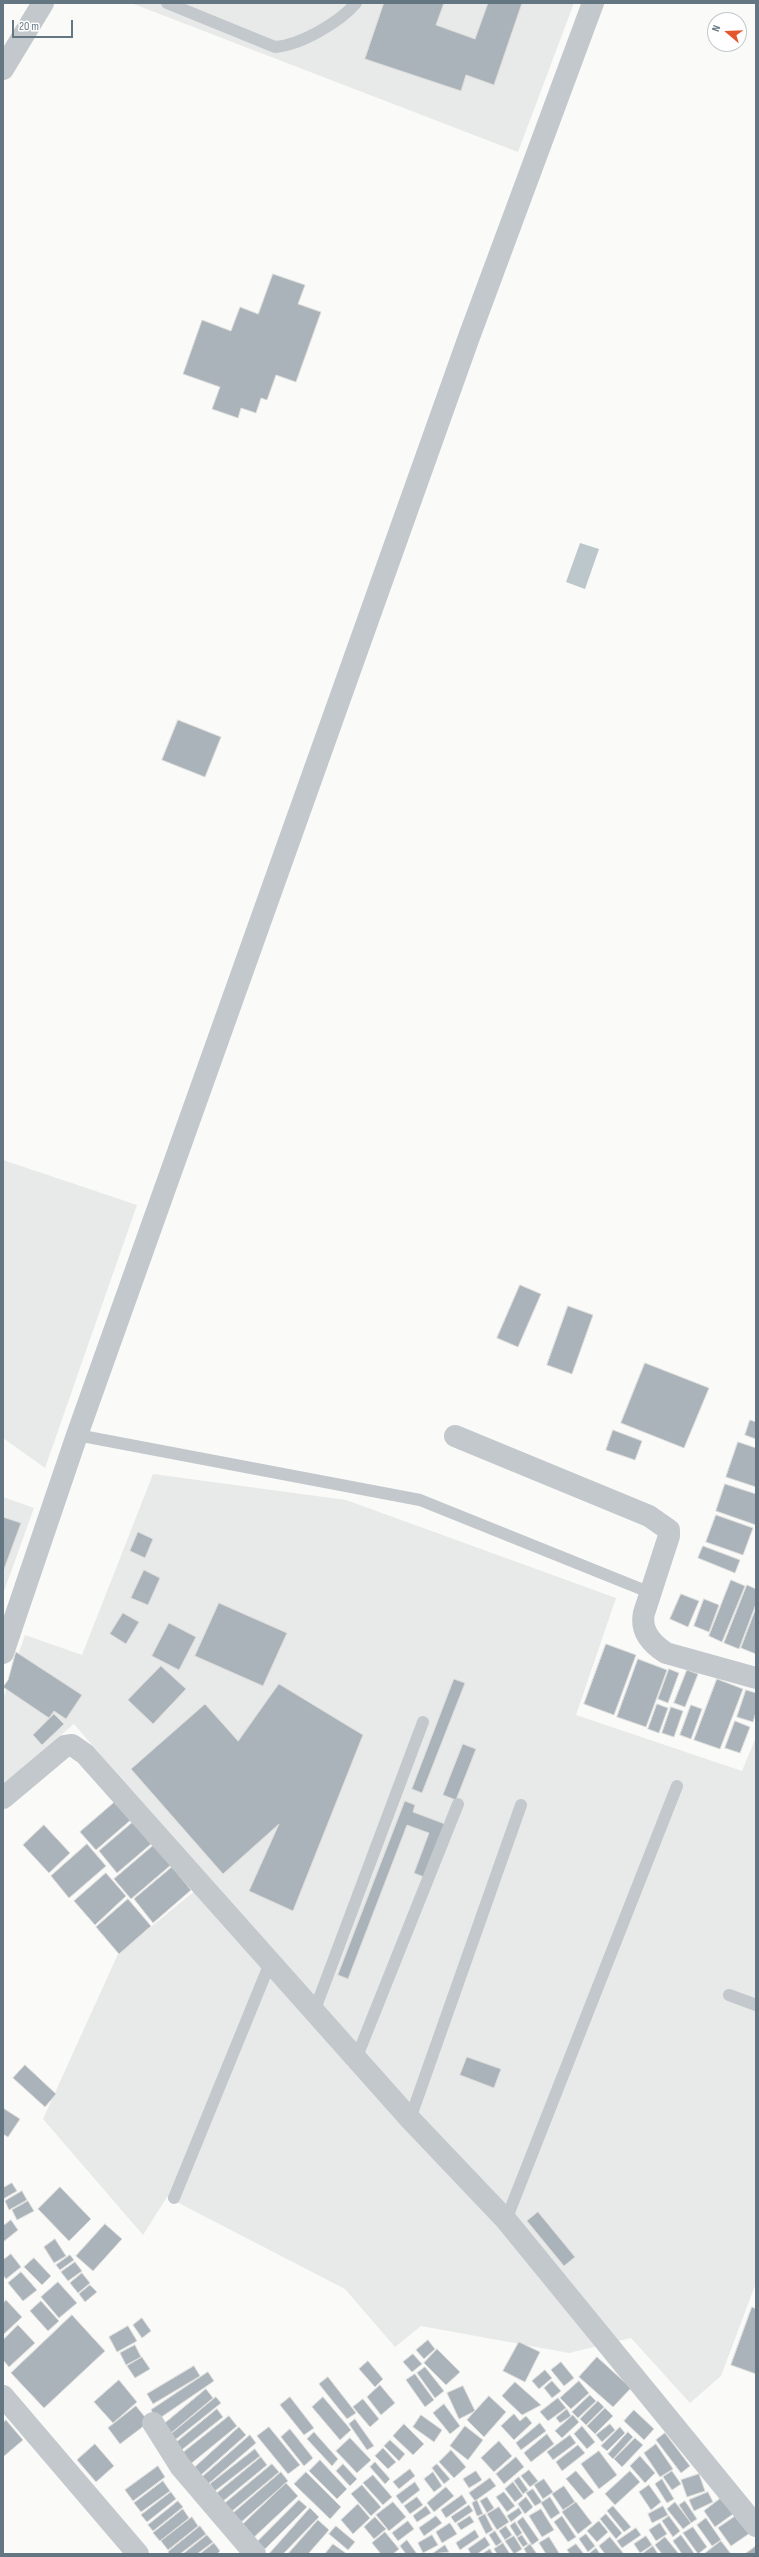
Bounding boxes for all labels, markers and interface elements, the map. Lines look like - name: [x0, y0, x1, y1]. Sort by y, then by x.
- scale bar: [14, 12, 75, 38]
- north arrow: [707, 12, 747, 52]
- text: 20 m: [19, 19, 39, 34]
- text: N: [709, 23, 723, 33]

